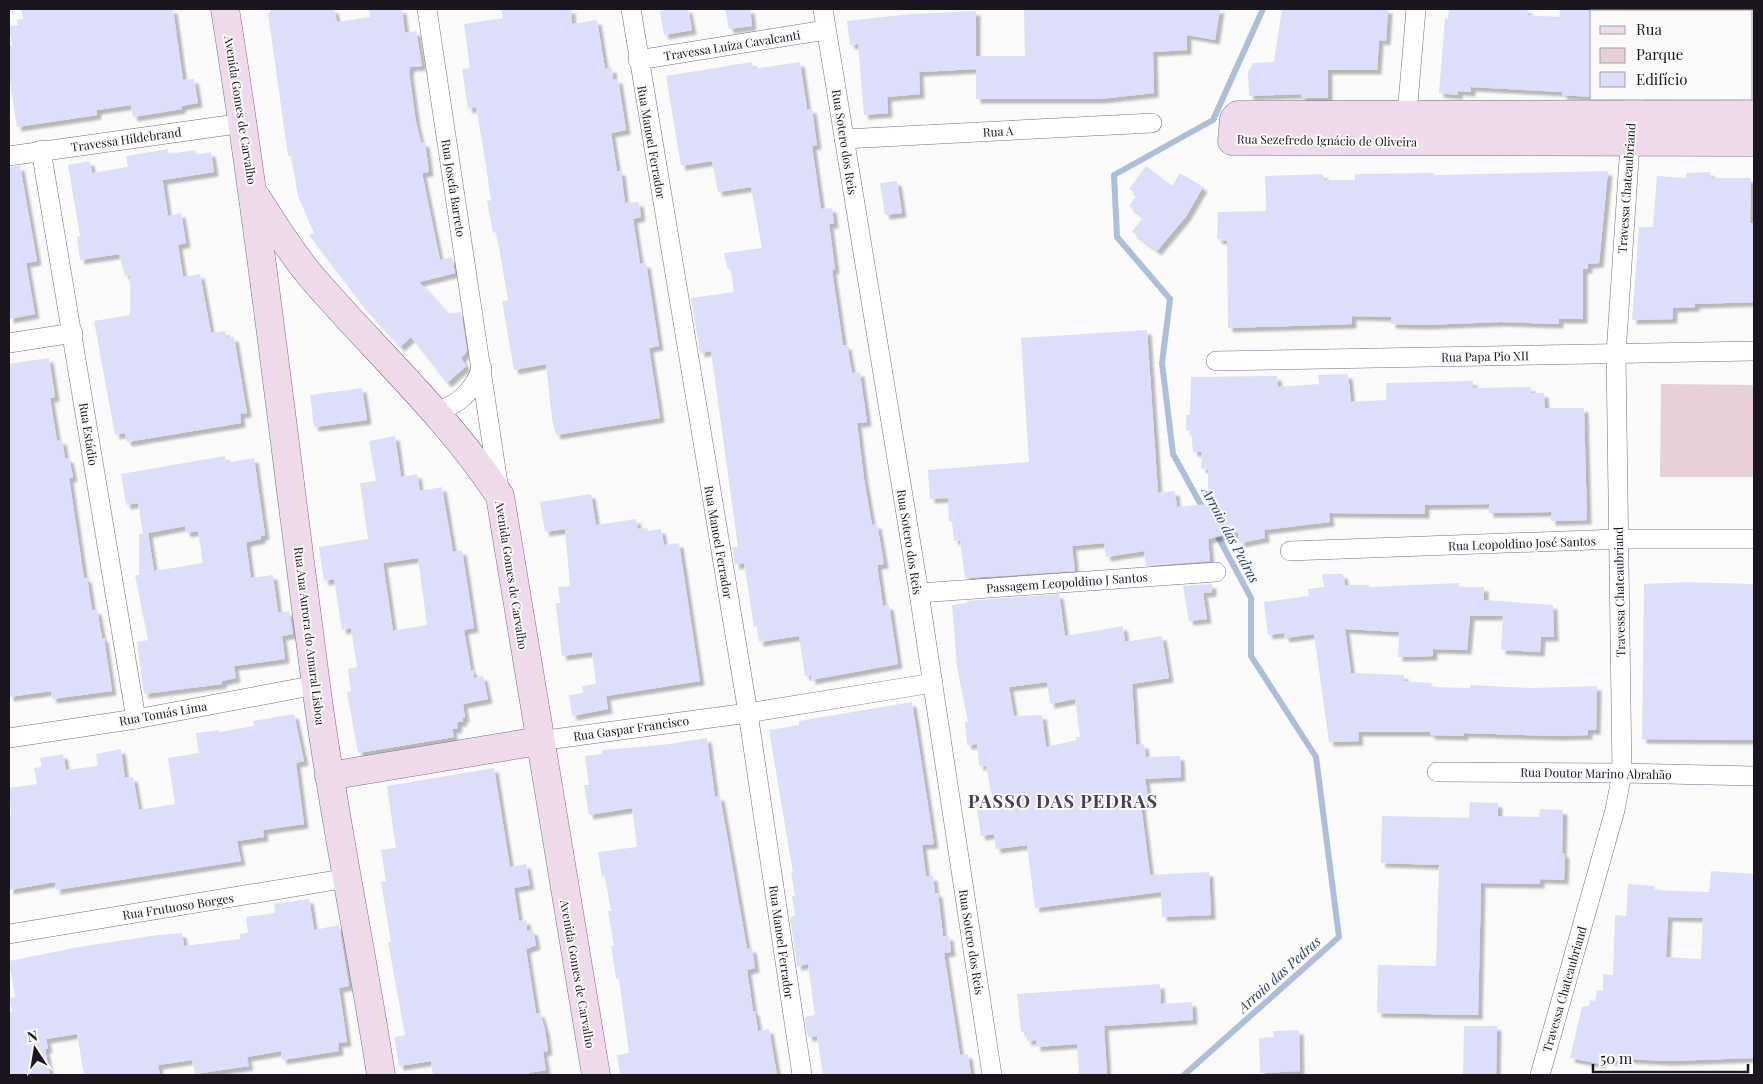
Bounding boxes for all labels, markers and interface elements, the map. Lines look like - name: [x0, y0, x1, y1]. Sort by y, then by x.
- legend: [1590, 10, 1753, 100]
- text: Rua: [1636, 19, 1662, 39]
- street label: Travessa Luiza Cavalcanti: [663, 26, 802, 64]
- street label: Avenida Gomes de Carvalho: [221, 33, 261, 186]
- text: Parque: [1636, 44, 1683, 64]
- text: Edifício: [1636, 69, 1688, 89]
- street label: Rua Manoel Ferrador: [634, 84, 670, 200]
- street label: Rua Sotero dos Reis: [829, 88, 861, 196]
- street label: Rua A: [982, 122, 1014, 140]
- street label: Travessa Chateaubriand: [1613, 122, 1639, 254]
- street label: Travessa Hildebrand: [70, 123, 182, 155]
- street label: Rua Sezefredo Ignácio de Oliveira: [1237, 130, 1417, 150]
- street label: Rua Josefa Barreto: [438, 138, 470, 238]
- street label: Rua Papa Pio XII: [1441, 347, 1529, 365]
- street label: Rua Estádio: [76, 401, 102, 467]
- water label: Arroio das Pedras: [1197, 482, 1265, 587]
- street label: Rua Manoel Ferrador: [701, 484, 737, 600]
- street label: Rua Sotero dos Reis: [894, 488, 926, 596]
- street label: Avenida Gomes de Carvalho: [492, 498, 532, 651]
- street label: Travessa Chateaubriand: [1610, 527, 1628, 657]
- street label: Rua Leopoldino José Santos: [1448, 532, 1596, 554]
- street label: Rua Ana Aurora do Amaral Lisboa: [291, 546, 329, 726]
- street label: Passagem Leopoldino J Santos: [986, 568, 1148, 596]
- street label: Rua Tomás Lima: [118, 697, 208, 729]
- street label: Rua Gaspar Francisco: [572, 712, 690, 744]
- street label: Rua Doutor Marino Abrahão: [1520, 764, 1672, 782]
- district label: PASSO DAS PEDRAS: [968, 789, 1158, 813]
- street label: Rua Manoel Ferrador: [766, 884, 798, 1000]
- street label: Rua Sotero dos Reis: [956, 888, 988, 996]
- street label: Rua Frutuoso Borges: [121, 889, 235, 923]
- street label: Avenida Gomes de Carvalho: [557, 898, 599, 1050]
- street label: Travessa Chateaubriand: [1538, 924, 1590, 1054]
- water label: Arroio das Pedras: [1232, 931, 1325, 1018]
- north arrow: [10, 1024, 60, 1074]
- text: N: [25, 1025, 39, 1046]
- scale bar: [1593, 1042, 1748, 1074]
- text: 50 m: [1600, 1048, 1633, 1068]

